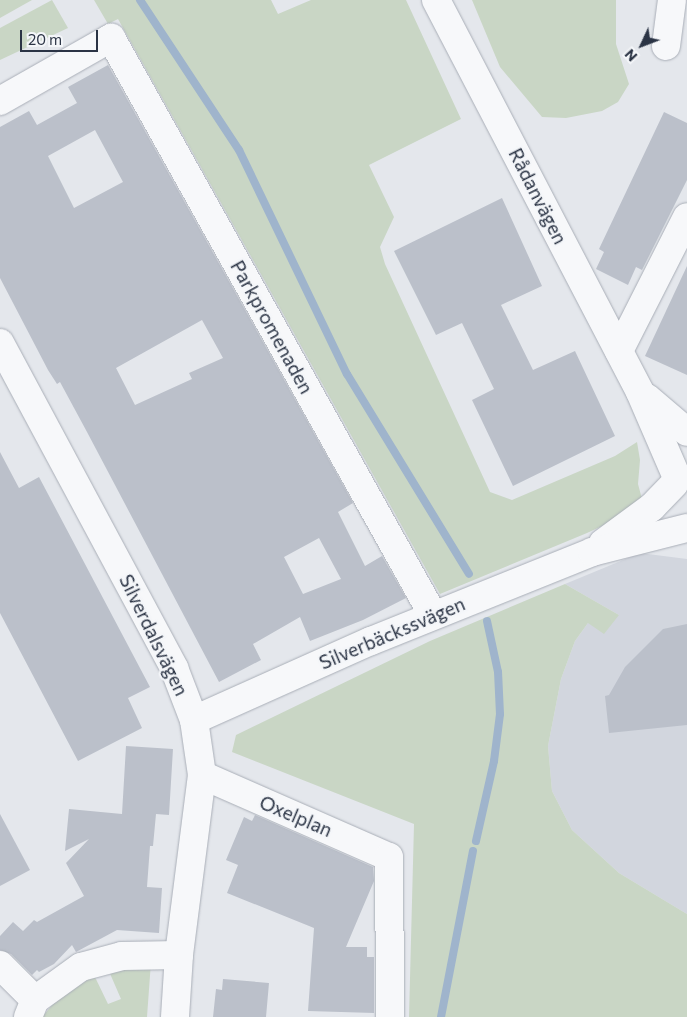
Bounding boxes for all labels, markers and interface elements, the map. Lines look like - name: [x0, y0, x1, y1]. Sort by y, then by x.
- scale bar: [22, 20, 100, 52]
- north arrow: [617, 20, 667, 70]
- text: 20 m: [28, 30, 62, 48]
- text: N: [621, 46, 640, 65]
- street label: Rådanvägen: [504, 144, 572, 248]
- street label: Parkpromenaden: [226, 256, 318, 398]
- street label: Silverdalsvägen: [115, 571, 193, 699]
- street label: Silverbäckssvägen: [316, 592, 468, 674]
- street label: Oxelplan: [256, 791, 336, 841]

